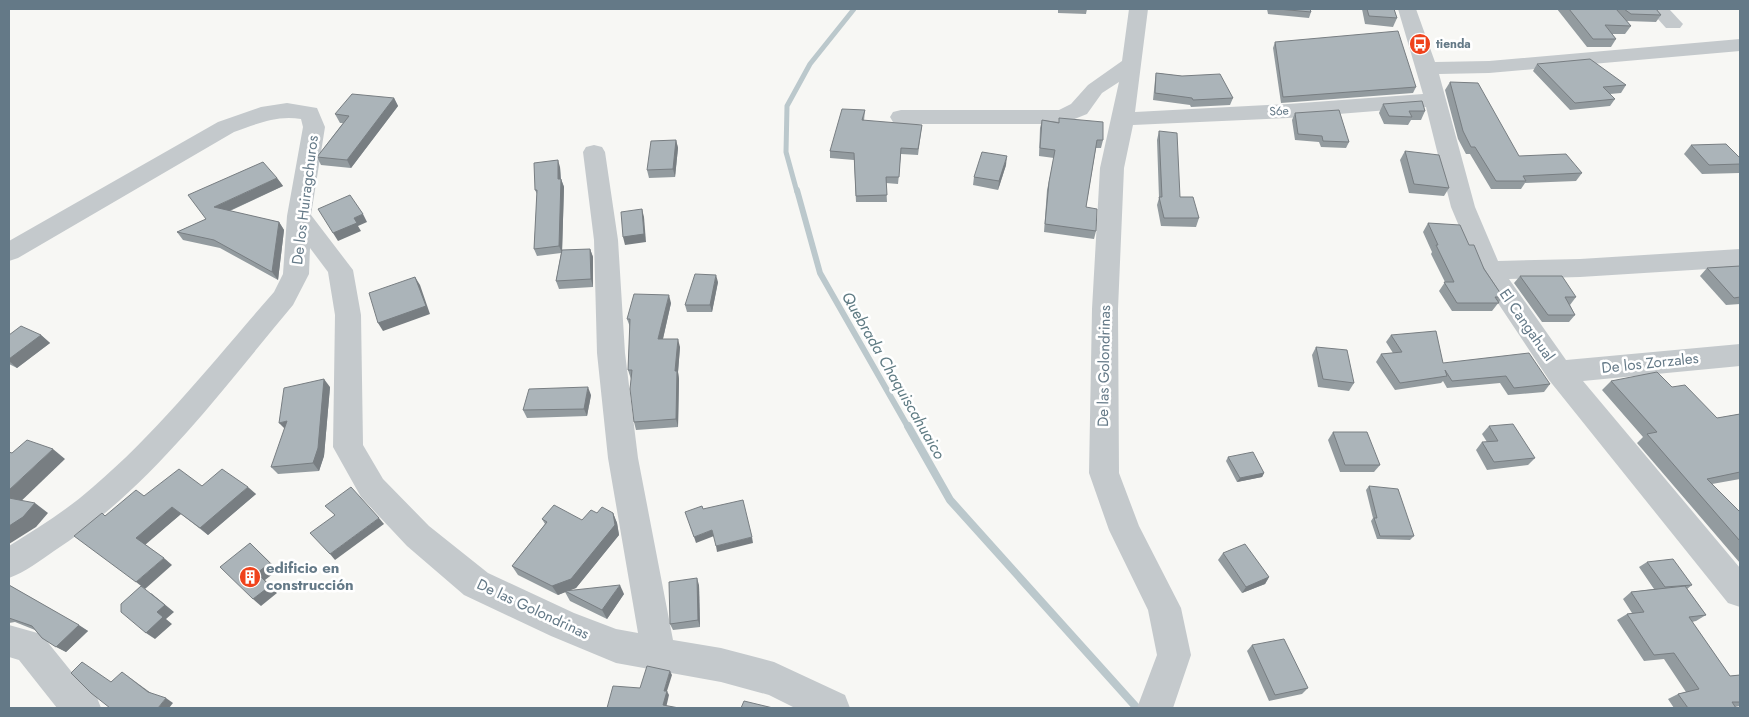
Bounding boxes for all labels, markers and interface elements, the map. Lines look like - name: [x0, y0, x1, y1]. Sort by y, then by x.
- bus stop icon: tienda: [1408, 32, 1432, 56]
- place label: tienda: [1436, 35, 1471, 53]
- street label: S6e: [1269, 101, 1289, 121]
- street label: De los Huiragchuros: [286, 134, 324, 266]
- street label: El Cangahual: [1494, 284, 1560, 366]
- water label: Quebrada Chaquiscahuaico: [836, 287, 951, 464]
- street label: De las Golondrinas: [1092, 305, 1116, 427]
- street label: De los Zorzales: [1600, 347, 1700, 379]
- place label: edificio en construcción: [266, 557, 354, 596]
- building icon: edificio en construcción: [238, 565, 262, 589]
- street label: De las Golondrinas: [473, 573, 593, 645]

